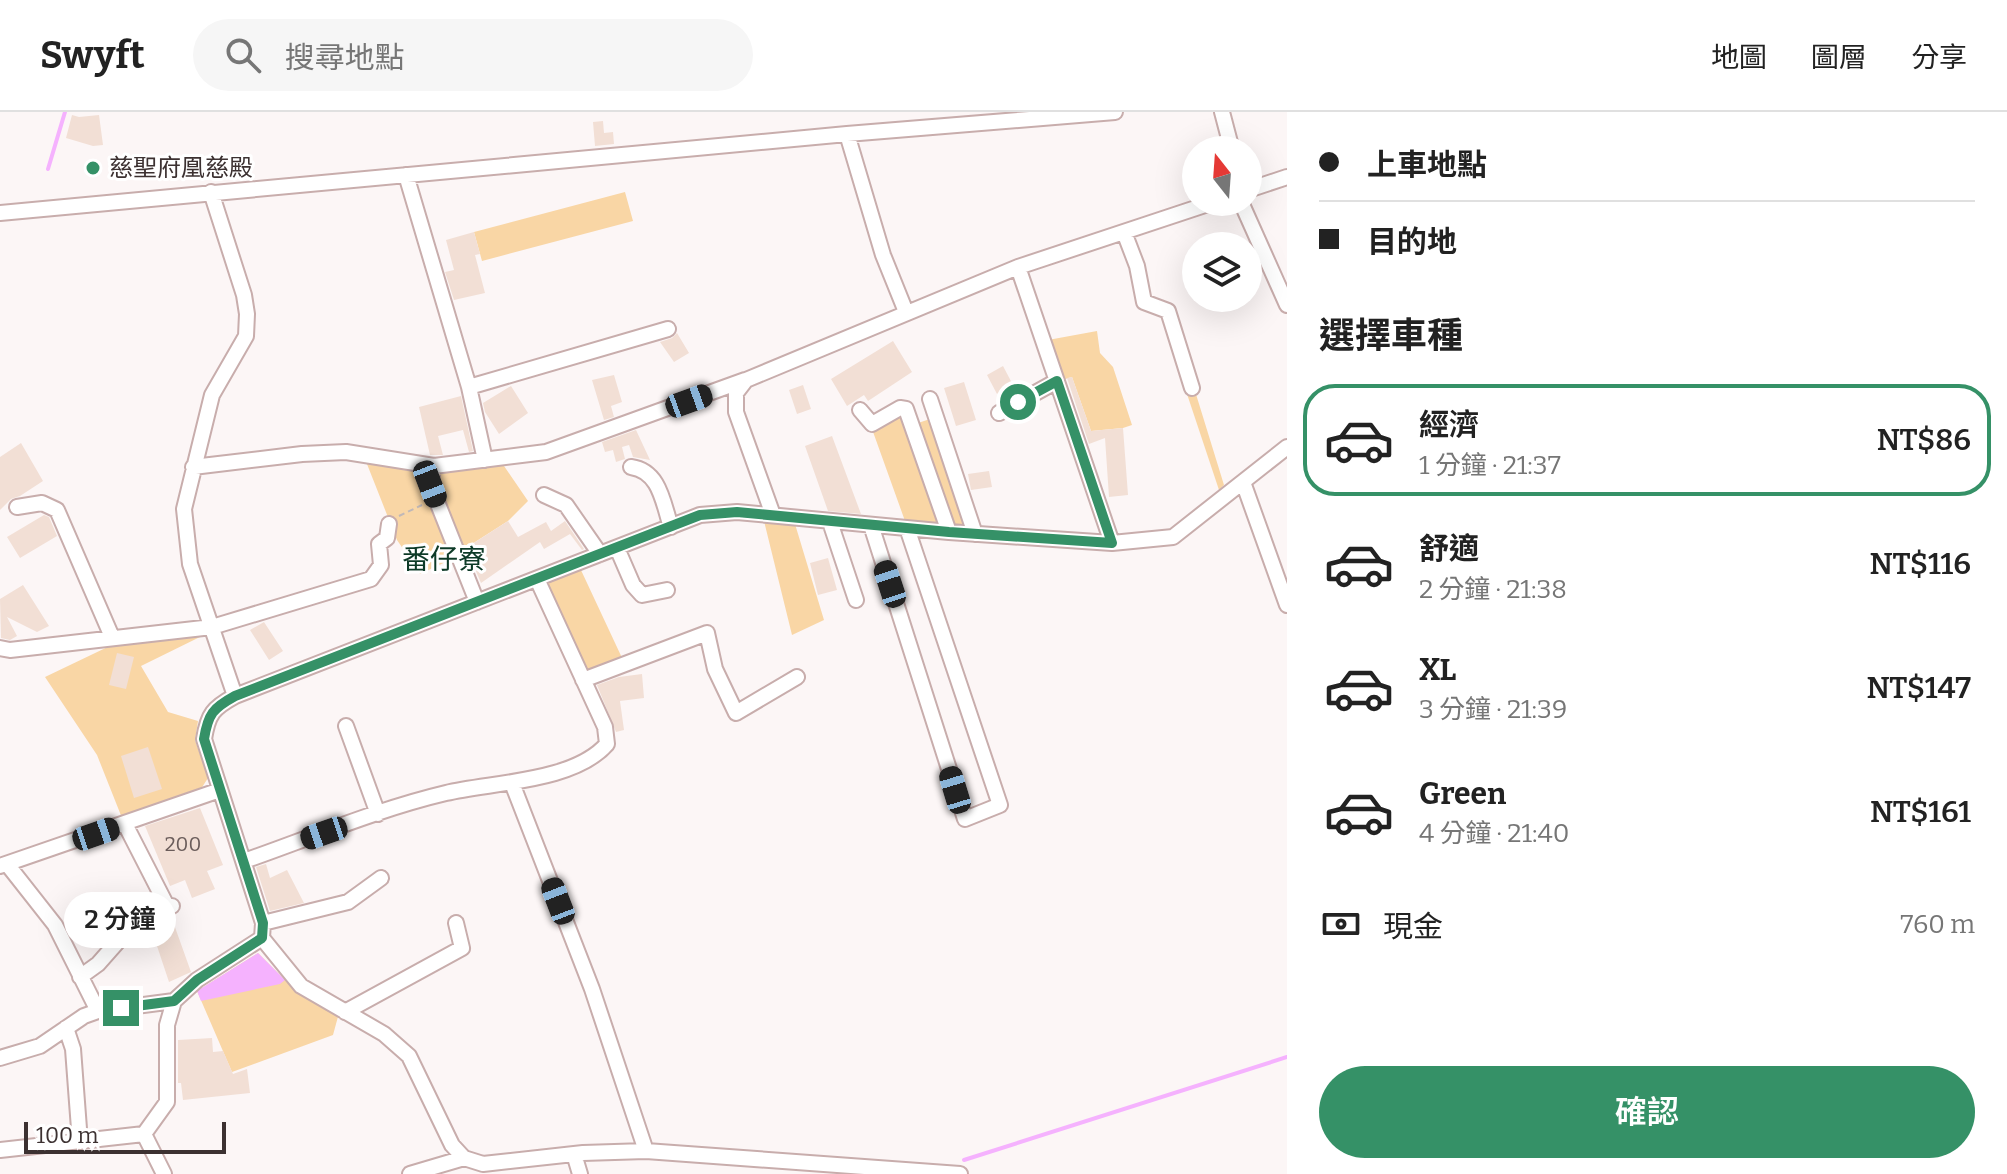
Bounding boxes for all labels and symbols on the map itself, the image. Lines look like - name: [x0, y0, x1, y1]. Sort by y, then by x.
- north arrow: [1182, 136, 1262, 216]
- place label: 慈聖府凰慈殿: [109, 154, 253, 182]
- marker: 慈聖府凰慈殿: [84, 159, 102, 177]
- car: [662, 382, 716, 420]
- route start: [1000, 384, 1036, 420]
- car: [410, 457, 450, 511]
- district label: 番仔寮: [402, 543, 486, 576]
- car: [871, 557, 909, 611]
- car: [937, 764, 973, 816]
- car: [297, 814, 351, 852]
- car: [69, 815, 123, 853]
- house number: 200: [165, 832, 201, 856]
- car: [538, 874, 578, 928]
- callout: 2 分鐘: [65, 892, 177, 948]
- route end: [103, 990, 139, 1026]
- scale bar: [24, 1118, 226, 1154]

